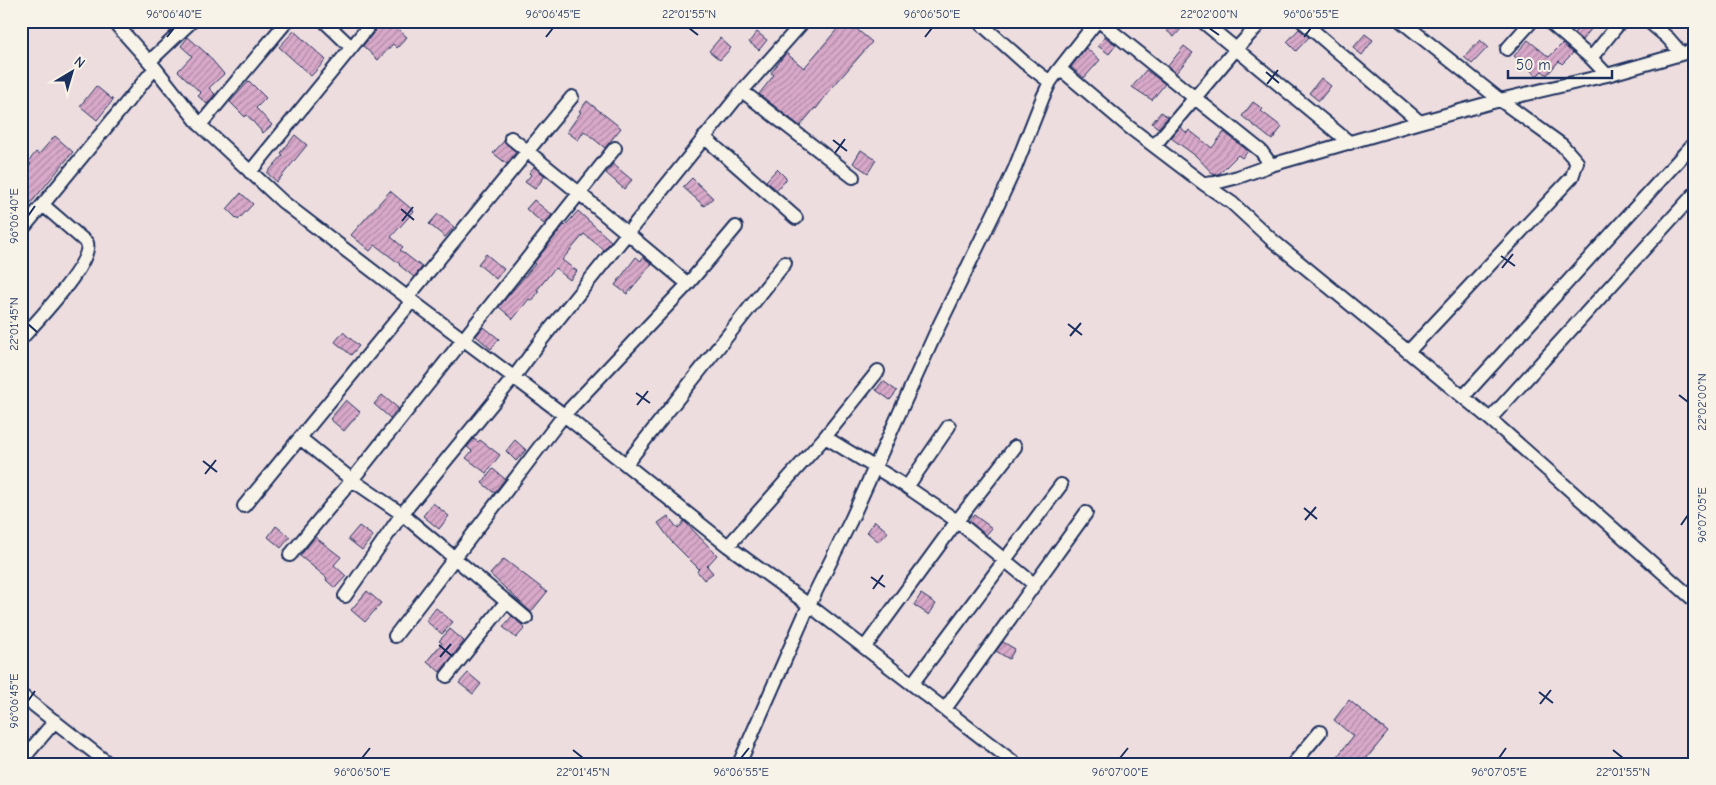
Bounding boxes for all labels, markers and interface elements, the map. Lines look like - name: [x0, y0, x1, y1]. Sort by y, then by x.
- text: 96°06'40"E: [146, 7, 202, 21]
- text: 96°06'45"E: [526, 7, 580, 21]
- text: 22°01'55"N: [662, 7, 716, 21]
- text: 96°06'50"E: [904, 7, 960, 21]
- text: 22°02'00"N: [1180, 7, 1238, 21]
- text: 96°06'55"E: [1283, 7, 1339, 21]
- north arrow: [48, 48, 98, 98]
- scale bar: [1508, 48, 1612, 80]
- text: N: [71, 53, 89, 72]
- text: 50 m: [1516, 56, 1551, 74]
- text: 96°06'40"E: [7, 188, 21, 244]
- text: 22°01'45"N: [7, 297, 21, 351]
- text: 22°02'00"N: [1695, 373, 1709, 431]
- text: 96°07'05"E: [1695, 487, 1709, 543]
- text: 96°06'45"E: [7, 674, 21, 728]
- text: 96°06'50"E: [334, 765, 390, 779]
- text: 22°01'45"N: [556, 765, 610, 779]
- text: 96°06'55"E: [713, 765, 769, 779]
- text: 96°07'00"E: [1092, 765, 1148, 779]
- text: 96°07'05"E: [1471, 765, 1527, 779]
- text: 22°01'55"N: [1596, 765, 1650, 779]

